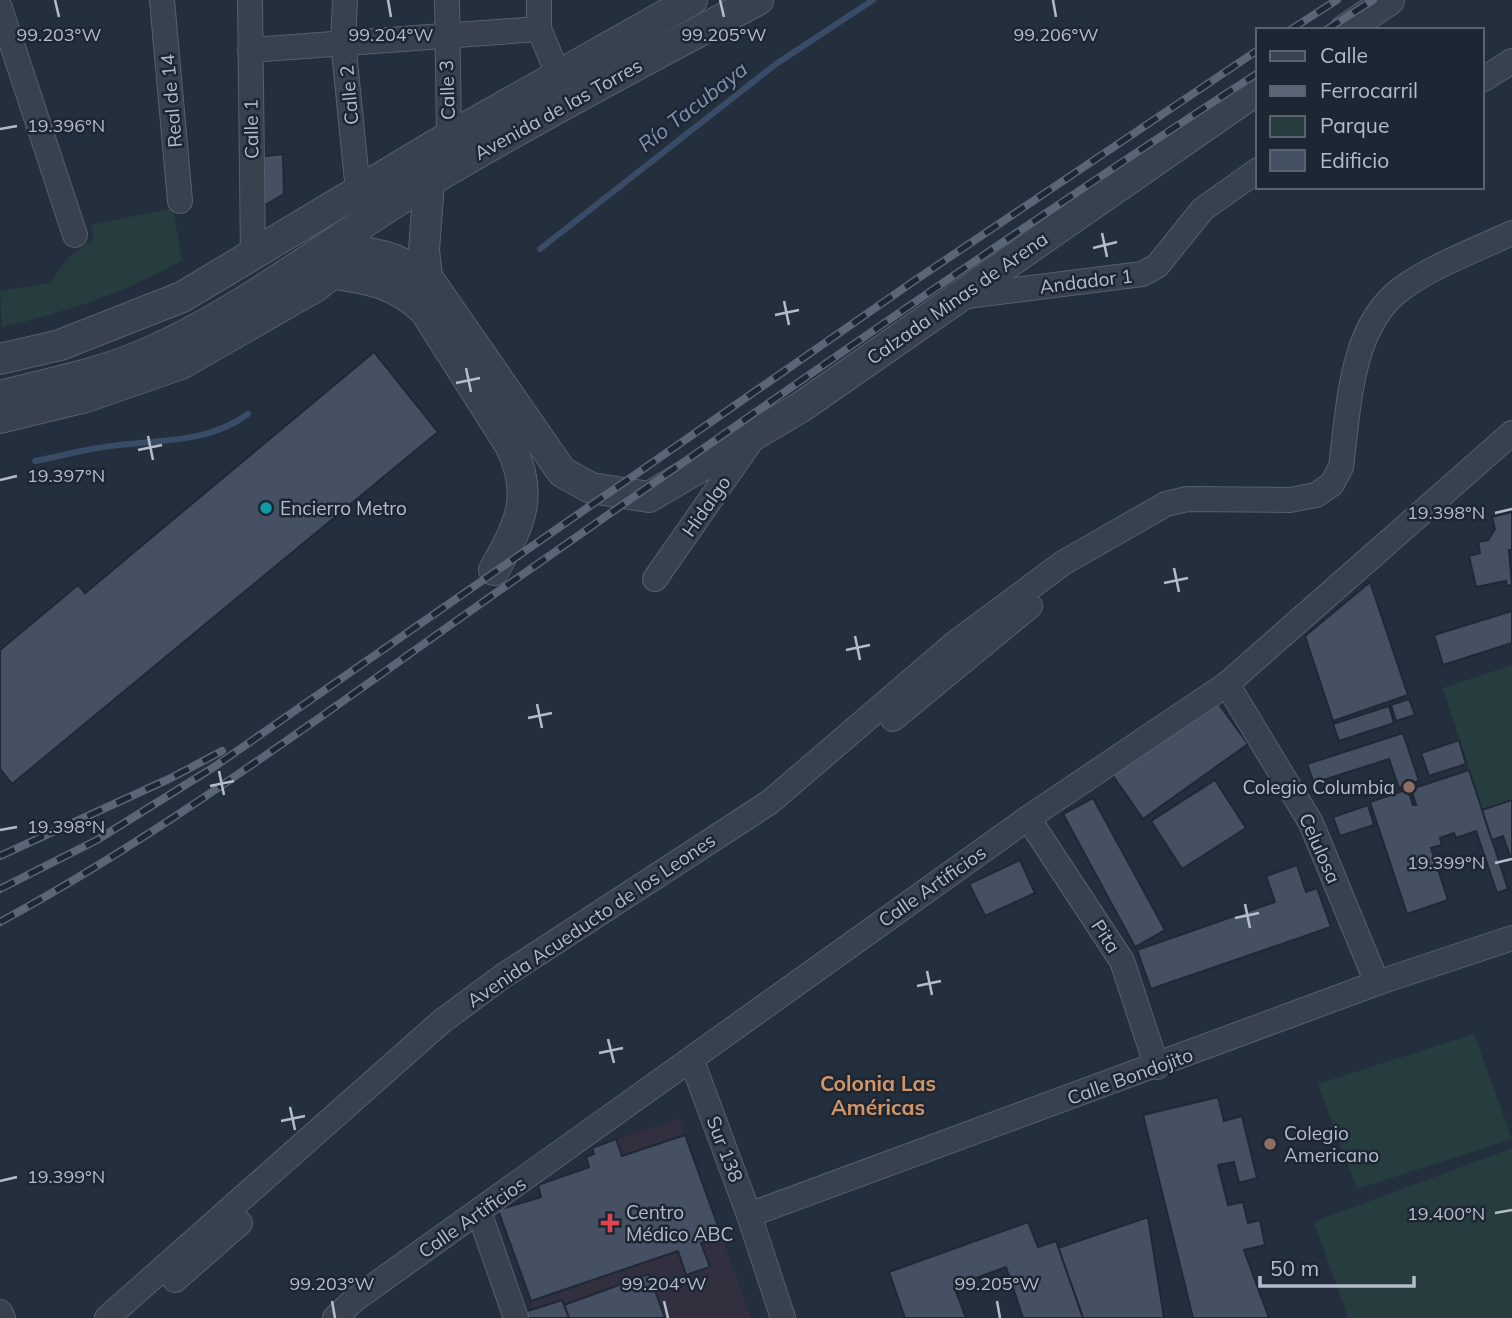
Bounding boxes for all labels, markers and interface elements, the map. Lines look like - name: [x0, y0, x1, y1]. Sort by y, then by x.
- text: 99.203°W: [16, 23, 102, 46]
- text: 99.204°W: [348, 23, 434, 46]
- text: 99.205°W: [681, 23, 767, 46]
- text: 99.206°W: [1013, 23, 1099, 46]
- legend: [1256, 28, 1484, 189]
- text: Calle: [1320, 42, 1368, 68]
- street label: Real de 14: [155, 53, 187, 149]
- street label: Avenida de las Torres: [470, 53, 646, 165]
- water label: Río Tacubaya: [632, 55, 752, 157]
- street label: Calle 3: [434, 60, 460, 120]
- street label: Calle 2: [334, 64, 364, 126]
- text: Ferrocarril: [1320, 77, 1418, 103]
- street label: Calle 1: [238, 99, 264, 159]
- text: Parque: [1320, 112, 1389, 138]
- text: 19.396°N: [27, 114, 105, 137]
- text: Edificio: [1320, 147, 1389, 173]
- street label: Calzada Minas de Arena: [862, 226, 1052, 370]
- street label: Andador 1: [1038, 263, 1134, 299]
- text: 19.397°N: [27, 464, 105, 487]
- street label: Hidalgo: [676, 471, 736, 541]
- place label: Encierro Metro: [280, 496, 407, 520]
- marker: Encierro Metro: [258, 500, 274, 516]
- text: 19.398°N: [1407, 501, 1485, 524]
- place label: Colegio Columbia: [1243, 775, 1395, 799]
- marker: Colegio Columbia: [1401, 779, 1417, 795]
- street label: Celulosa: [1294, 809, 1346, 887]
- text: 19.398°N: [27, 815, 105, 838]
- street label: Avenida Acueducto de los Leones: [462, 828, 720, 1012]
- street label: Calle Artificios: [873, 840, 991, 932]
- text: 19.399°N: [1407, 851, 1485, 874]
- street label: Pita: [1086, 915, 1126, 957]
- street label: Calle Bondojito: [1064, 1042, 1196, 1110]
- district label: Colonia Las Américas: [820, 1070, 936, 1120]
- street label: Sur 138: [701, 1113, 749, 1185]
- place label: Colegio Americano: [1284, 1121, 1379, 1167]
- marker: Colegio Americano: [1262, 1136, 1278, 1152]
- text: 19.399°N: [27, 1165, 105, 1188]
- street label: Calle Artificios: [413, 1171, 531, 1263]
- place label: Centro Médico ABC: [626, 1200, 733, 1246]
- text: 19.400°N: [1407, 1202, 1485, 1225]
- marker: Centro Médico ABC: [600, 1213, 620, 1233]
- scale bar: [1260, 1244, 1414, 1288]
- text: 50 m: [1270, 1255, 1319, 1281]
- text: 99.203°W: [289, 1272, 375, 1295]
- text: 99.204°W: [621, 1272, 707, 1295]
- text: 99.205°W: [954, 1272, 1040, 1295]

